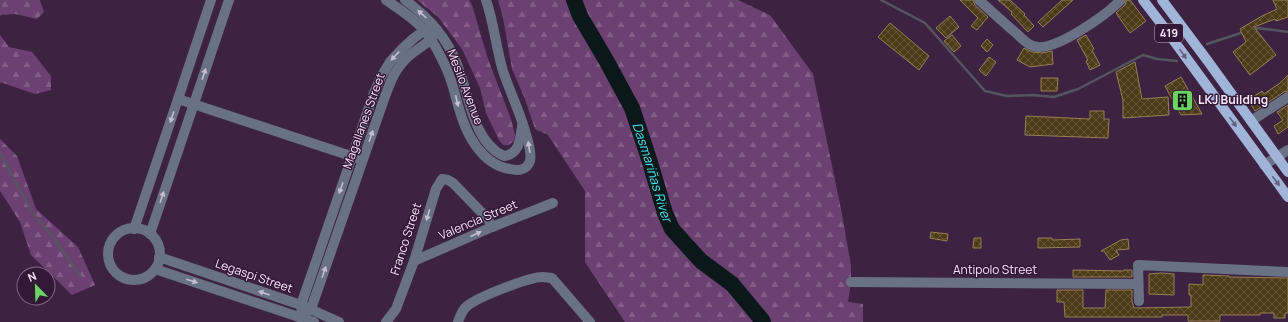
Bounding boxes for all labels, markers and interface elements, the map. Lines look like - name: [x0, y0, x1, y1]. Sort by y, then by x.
- one-way arrow: [417, 9, 427, 18]
- road number: 419: [1155, 24, 1183, 42]
- street label: Mesilo Avenue: [443, 47, 488, 127]
- one-way arrow: [1179, 48, 1187, 59]
- one-way arrow: [391, 50, 400, 61]
- one-way arrow: [201, 68, 207, 80]
- street label: Magallanes Street: [338, 70, 389, 171]
- building icon: LKJ Building: [1170, 87, 1196, 113]
- place label: LKJ Building: [1198, 91, 1268, 108]
- one-way arrow: [454, 95, 460, 107]
- one-way arrow: [169, 111, 175, 123]
- one-way arrow: [1229, 117, 1237, 128]
- water label: Dasmariñas River: [628, 120, 678, 227]
- one-way arrow: [368, 130, 374, 142]
- one-way arrow: [526, 141, 532, 153]
- one-way arrow: [1272, 176, 1280, 187]
- one-way arrow: [338, 182, 344, 194]
- one-way arrow: [159, 191, 165, 203]
- street label: Valencia Street: [436, 195, 520, 244]
- street label: Franco Street: [386, 200, 425, 277]
- one-way arrow: [425, 209, 431, 221]
- one-way arrow: [470, 231, 481, 237]
- street label: Legaspi Street: [213, 254, 295, 297]
- street label: Antipolo Street: [953, 261, 1037, 278]
- north arrow: [16, 266, 56, 306]
- one-way arrow: [321, 266, 327, 278]
- text: N: [25, 268, 39, 285]
- one-way arrow: [186, 279, 198, 285]
- one-way arrow: [257, 289, 269, 295]

